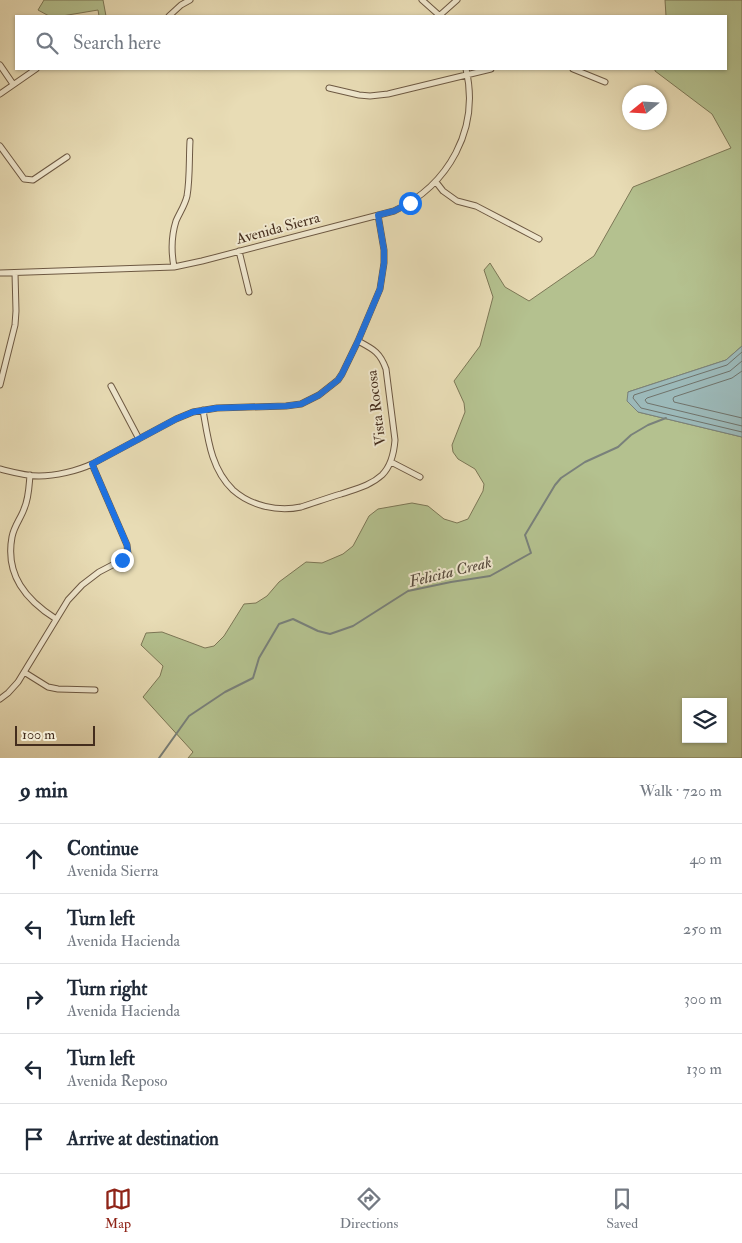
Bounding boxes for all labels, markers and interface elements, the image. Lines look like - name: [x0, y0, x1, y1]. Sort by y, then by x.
- search box: [15, 15, 727, 70]
- icon: search: [33, 29, 61, 57]
- text: Search here: [73, 31, 161, 55]
- north arrow: [622, 85, 667, 130]
- route start: [399, 192, 422, 215]
- street label: Avenida Sierra: [233, 208, 323, 249]
- street label: Vista Rocosa: [362, 368, 391, 447]
- route end: [111, 549, 134, 572]
- water label: Felicita Creak: [406, 552, 494, 592]
- map controls: [682, 698, 727, 743]
- button: layers: [682, 698, 727, 743]
- scale bar: [15, 723, 95, 746]
- text: 100 m: [22, 726, 55, 743]
- text: 9 min: [20, 777, 68, 804]
- text: Walk · 720 m: [639, 781, 722, 801]
- text: Continue: [67, 837, 138, 861]
- icon: ahead: [20, 845, 48, 873]
- text: 40 m: [689, 849, 722, 869]
- text: Avenida Sierra: [67, 861, 159, 881]
- text: Turn left: [67, 907, 135, 931]
- icon: left: [20, 915, 48, 943]
- text: 250 m: [683, 919, 722, 939]
- text: Avenida Hacienda: [67, 931, 180, 951]
- text: Turn right: [67, 977, 147, 1001]
- icon: right: [20, 985, 48, 1013]
- text: 300 m: [684, 989, 722, 1009]
- text: Avenida Hacienda: [67, 1001, 180, 1021]
- text: Turn left: [67, 1047, 135, 1071]
- icon: left: [20, 1055, 48, 1083]
- text: 130 m: [686, 1059, 722, 1079]
- text: Avenida Reposo: [67, 1071, 167, 1091]
- icon: arrive: [20, 1125, 48, 1153]
- text: Arrive at destination: [67, 1127, 219, 1151]
- tab: Map: [104, 1185, 132, 1232]
- tab: Directions: [340, 1185, 398, 1232]
- tab: Saved: [606, 1185, 638, 1232]

